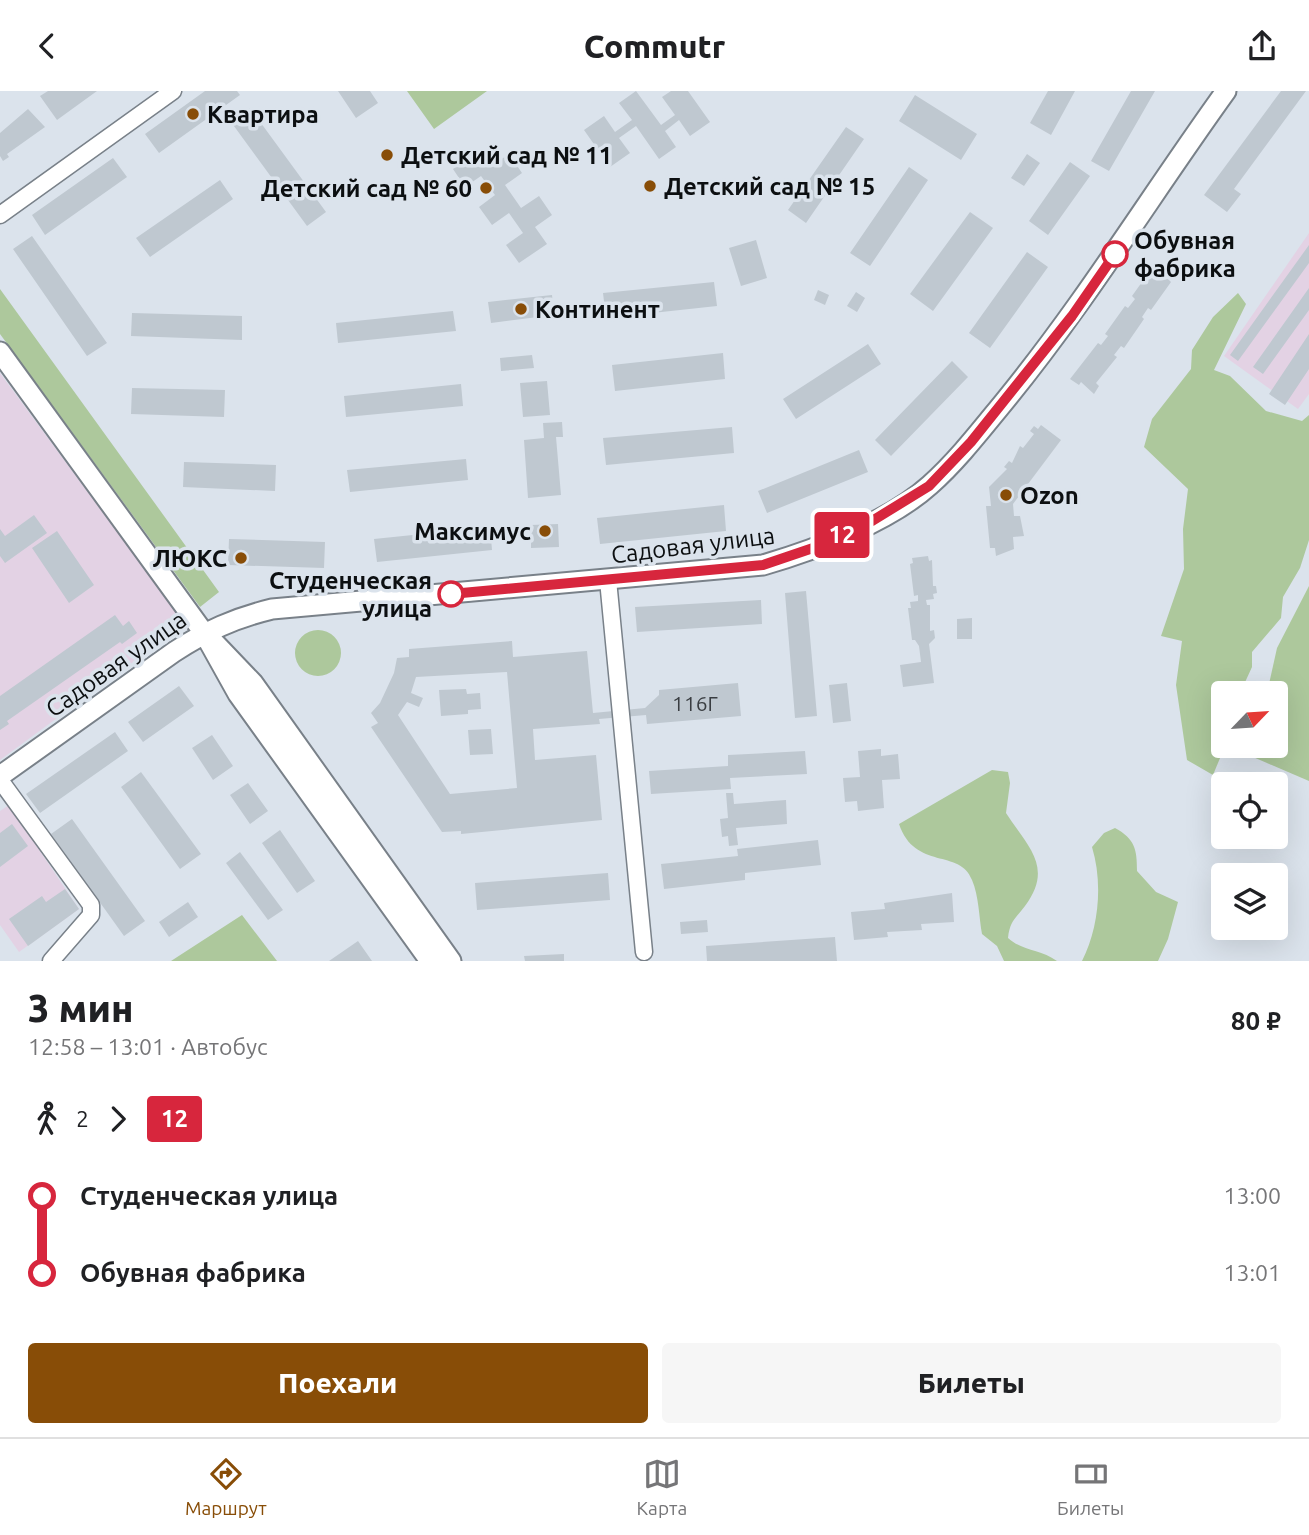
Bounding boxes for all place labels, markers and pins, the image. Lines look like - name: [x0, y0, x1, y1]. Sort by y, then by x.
- place label: Квартира: [207, 101, 319, 128]
- marker: Квартира: [185, 106, 201, 122]
- place label: Детский сад № 11: [401, 142, 612, 169]
- marker: Детский сад № 11: [379, 147, 395, 163]
- place label: Детский сад № 15: [664, 173, 875, 200]
- place label: Детский сад № 60: [261, 175, 472, 202]
- marker: Детский сад № 15: [642, 178, 658, 194]
- marker: Детский сад № 60: [478, 180, 494, 196]
- place label: Обувная фабрика: [1134, 227, 1236, 282]
- marker: Обувная фабрика: [1102, 241, 1128, 267]
- place label: Континент: [535, 296, 660, 323]
- marker: Континент: [513, 301, 529, 317]
- place label: Ozon: [1020, 482, 1079, 509]
- marker: Ozon: [998, 487, 1014, 503]
- place label: Максимус: [414, 518, 531, 545]
- marker: Максимус: [537, 523, 553, 539]
- place label: ЛЮКС: [152, 545, 227, 572]
- marker: ЛЮКС: [233, 550, 249, 566]
- place label: Студенческая улица: [269, 567, 432, 622]
- marker: Студенческая улица: [438, 581, 464, 607]

